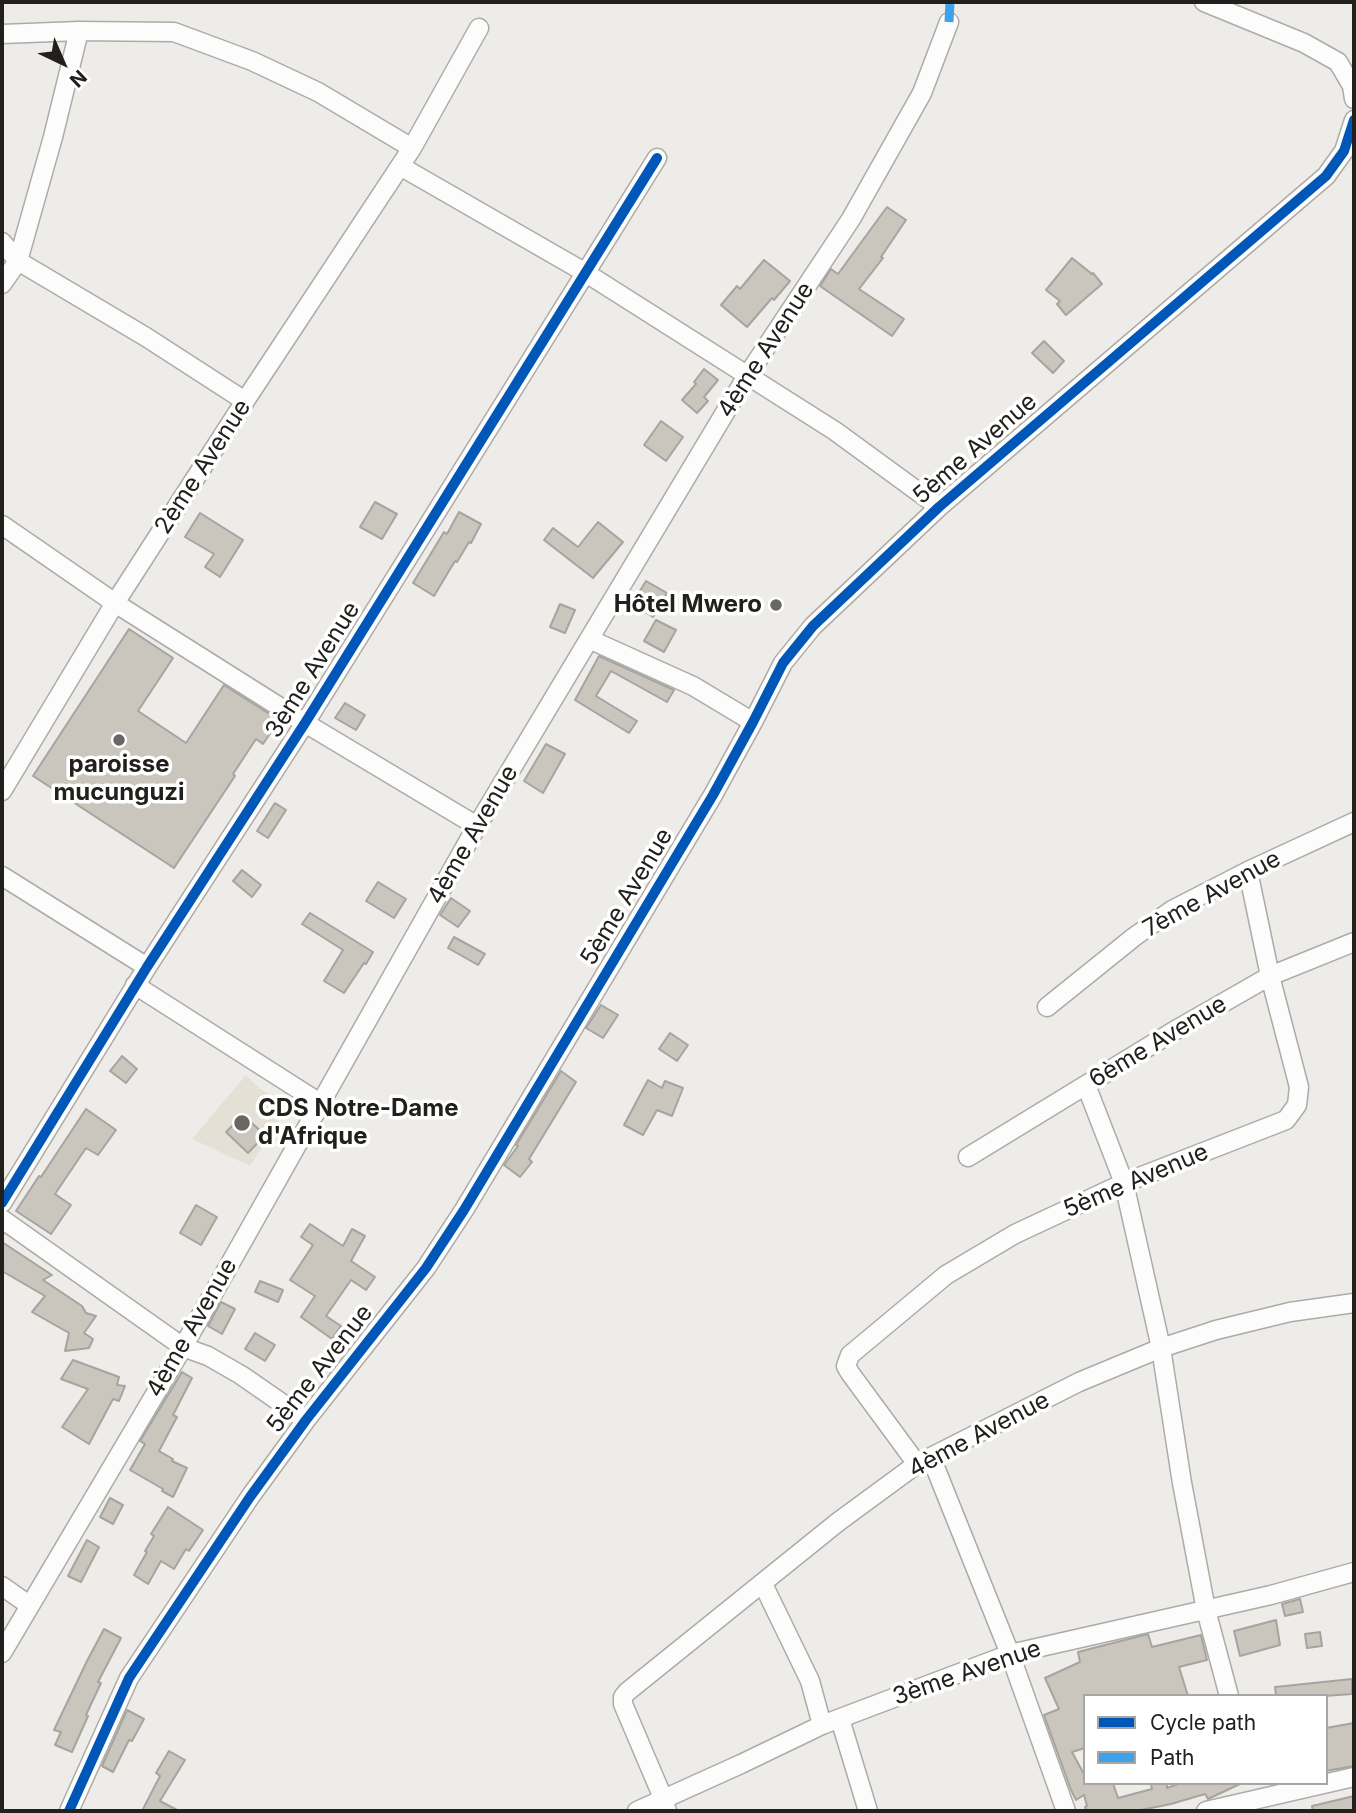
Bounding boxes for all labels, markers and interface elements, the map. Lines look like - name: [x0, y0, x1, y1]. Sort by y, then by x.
- north arrow: [28, 28, 98, 98]
- text: N: [65, 65, 91, 92]
- street label: 4ème Avenue: [712, 277, 820, 423]
- street label: 5ème Avenue: [907, 387, 1043, 511]
- street label: 2ème Avenue: [149, 394, 257, 540]
- place label: Hôtel Mwero: [614, 591, 762, 619]
- street label: 3ème Avenue: [260, 597, 366, 743]
- marker: Hôtel Mwero: [768, 597, 784, 613]
- marker: paroisse mucunguzi: [111, 732, 127, 748]
- place label: paroisse mucunguzi: [53, 751, 185, 807]
- street label: 4ème Avenue: [422, 760, 524, 910]
- street label: 5ème Avenue: [575, 823, 679, 971]
- street label: 7ème Avenue: [1138, 844, 1286, 944]
- street label: 6ème Avenue: [1084, 990, 1232, 1094]
- place label: CDS Notre-Dame d'Afrique: [258, 1095, 458, 1151]
- marker: CDS Notre-Dame d'Afrique: [232, 1113, 252, 1133]
- street label: 5ème Avenue: [1059, 1138, 1213, 1224]
- street label: 4ème Avenue: [141, 1253, 243, 1403]
- street label: 5ème Avenue: [261, 1299, 379, 1439]
- street label: 4ème Avenue: [904, 1386, 1054, 1484]
- street label: 3ème Avenue: [889, 1634, 1045, 1712]
- legend: [1083, 1694, 1328, 1785]
- text: Cycle path: [1150, 1710, 1256, 1735]
- text: Path: [1150, 1745, 1195, 1770]

